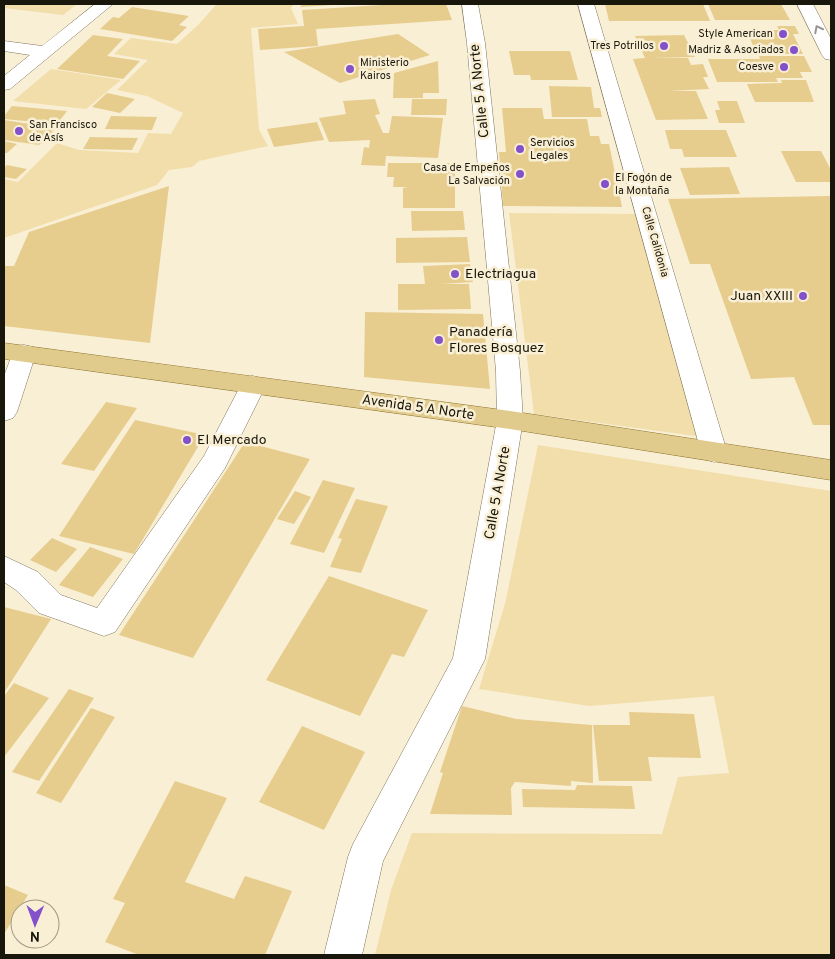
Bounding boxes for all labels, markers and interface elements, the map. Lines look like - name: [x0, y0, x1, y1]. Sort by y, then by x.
- one-way arrow: [814, 26, 824, 35]
- place label: Style American: [698, 27, 773, 41]
- marker: Style American: [777, 28, 789, 40]
- place label: Tres Potrillos: [590, 39, 654, 53]
- marker: Tres Potrillos: [658, 40, 670, 52]
- street label: Calle 5 A Norte: [467, 43, 493, 139]
- place label: Madriz & Asociados: [688, 43, 784, 57]
- marker: Madriz & Asociados: [788, 44, 800, 56]
- place label: Ministerio Kairos: [360, 56, 409, 83]
- place label: Coesve: [738, 60, 774, 74]
- marker: Coesve: [778, 61, 790, 73]
- marker: Ministerio Kairos: [344, 63, 356, 75]
- place label: San Francisco de Asís: [29, 118, 97, 145]
- marker: San Francisco de Asís: [13, 125, 25, 137]
- place label: Servicios Legales: [530, 136, 575, 163]
- marker: Servicios Legales: [514, 143, 526, 155]
- place label: Casa de Empeños La Salvación: [423, 161, 510, 188]
- marker: Casa de Empeños La Salvación: [514, 168, 526, 180]
- place label: El Fogón de la Montaña: [615, 171, 672, 198]
- marker: El Fogón de la Montaña: [599, 178, 611, 190]
- street label: Calle Calidonia: [638, 205, 672, 279]
- place label: Electriagua: [465, 266, 536, 283]
- marker: Electriagua: [449, 268, 461, 280]
- place label: Juan XXIII: [730, 288, 793, 305]
- marker: Juan XXIII: [797, 290, 809, 302]
- place label: Panadería Flores Bosquez: [449, 324, 544, 357]
- marker: Panadería Flores Bosquez: [433, 334, 445, 346]
- street label: Avenida 5 A Norte: [361, 392, 475, 424]
- place label: El Mercado: [197, 432, 267, 449]
- marker: El Mercado: [181, 434, 193, 446]
- street label: Calle 5 A Norte: [481, 445, 515, 541]
- north arrow: [10, 899, 60, 949]
- text: N: [30, 927, 40, 944]

